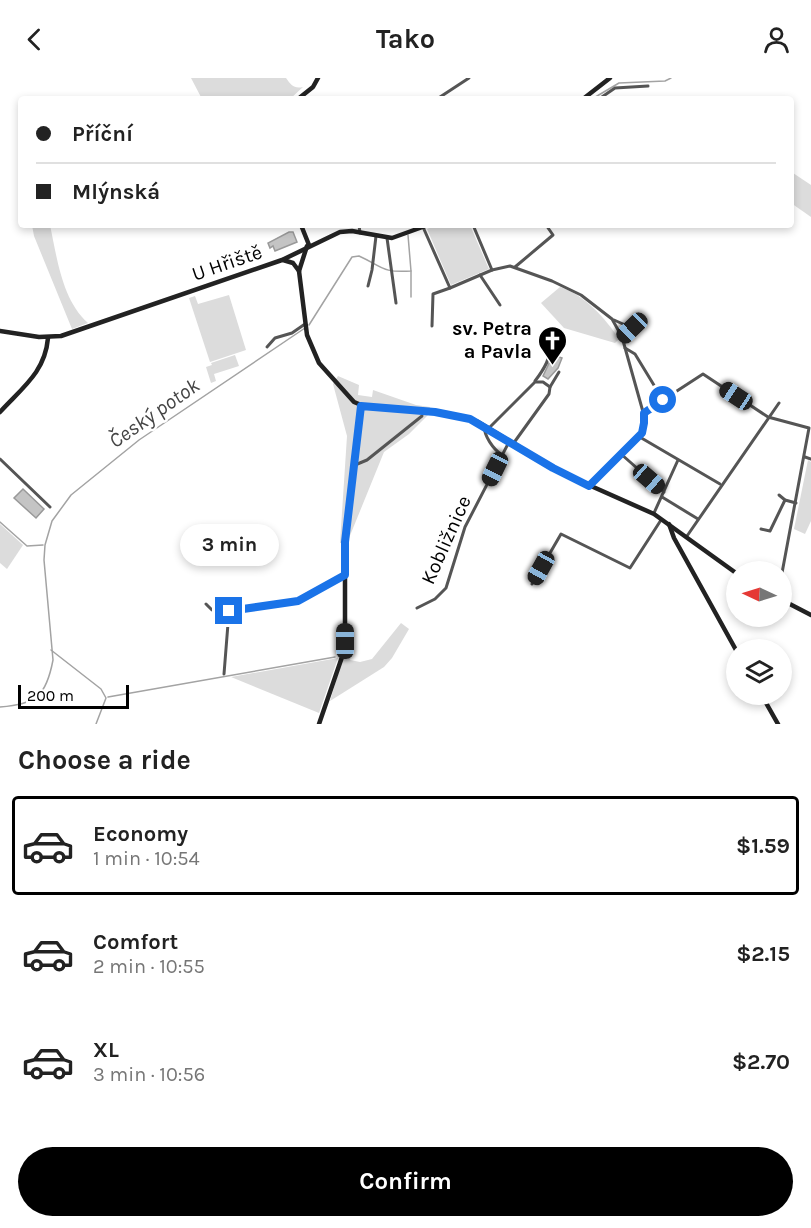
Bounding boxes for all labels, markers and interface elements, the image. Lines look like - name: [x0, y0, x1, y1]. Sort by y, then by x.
- icon: back: [18, 23, 51, 56]
- text: Tako: [376, 23, 435, 55]
- icon: person: [760, 23, 793, 56]
- text: Příční: [72, 121, 133, 147]
- text: Mlýnská: [72, 179, 160, 205]
- street label: U Hřiště: [189, 240, 265, 286]
- car: [613, 309, 651, 347]
- place label: sv. Petra a Pavla: [452, 317, 532, 363]
- church icon: sv. Petra a Pavla: [537, 324, 569, 366]
- water label: Český potok: [104, 373, 204, 453]
- car: [716, 379, 756, 413]
- route start: [649, 386, 676, 413]
- car: [479, 449, 511, 489]
- car: [630, 460, 668, 498]
- street label: Kobližnice: [416, 492, 476, 588]
- callout: 3 min: [180, 524, 278, 566]
- text: 3 min: [202, 533, 257, 556]
- car: [524, 548, 558, 588]
- north arrow: [726, 561, 792, 627]
- map controls: [726, 561, 792, 705]
- route end: [215, 597, 242, 624]
- car: [336, 623, 354, 659]
- button: layers: [726, 639, 792, 705]
- scale bar: [18, 682, 129, 710]
- text: 200 m: [27, 686, 74, 705]
- text: Choose a ride: [18, 744, 191, 776]
- icon: car: [21, 819, 75, 873]
- text: Economy: [93, 821, 188, 847]
- text: $1.59: [736, 833, 790, 859]
- text: 1 min · 10:54: [93, 847, 200, 870]
- icon: car: [21, 927, 75, 981]
- text: Comfort: [93, 929, 178, 955]
- text: $2.15: [736, 941, 790, 967]
- text: 2 min · 10:55: [93, 955, 205, 978]
- icon: car: [21, 1035, 75, 1089]
- text: XL: [93, 1037, 119, 1063]
- text: $2.70: [732, 1049, 790, 1075]
- text: 3 min · 10:56: [93, 1063, 205, 1086]
- button: Confirm: [18, 1147, 793, 1216]

